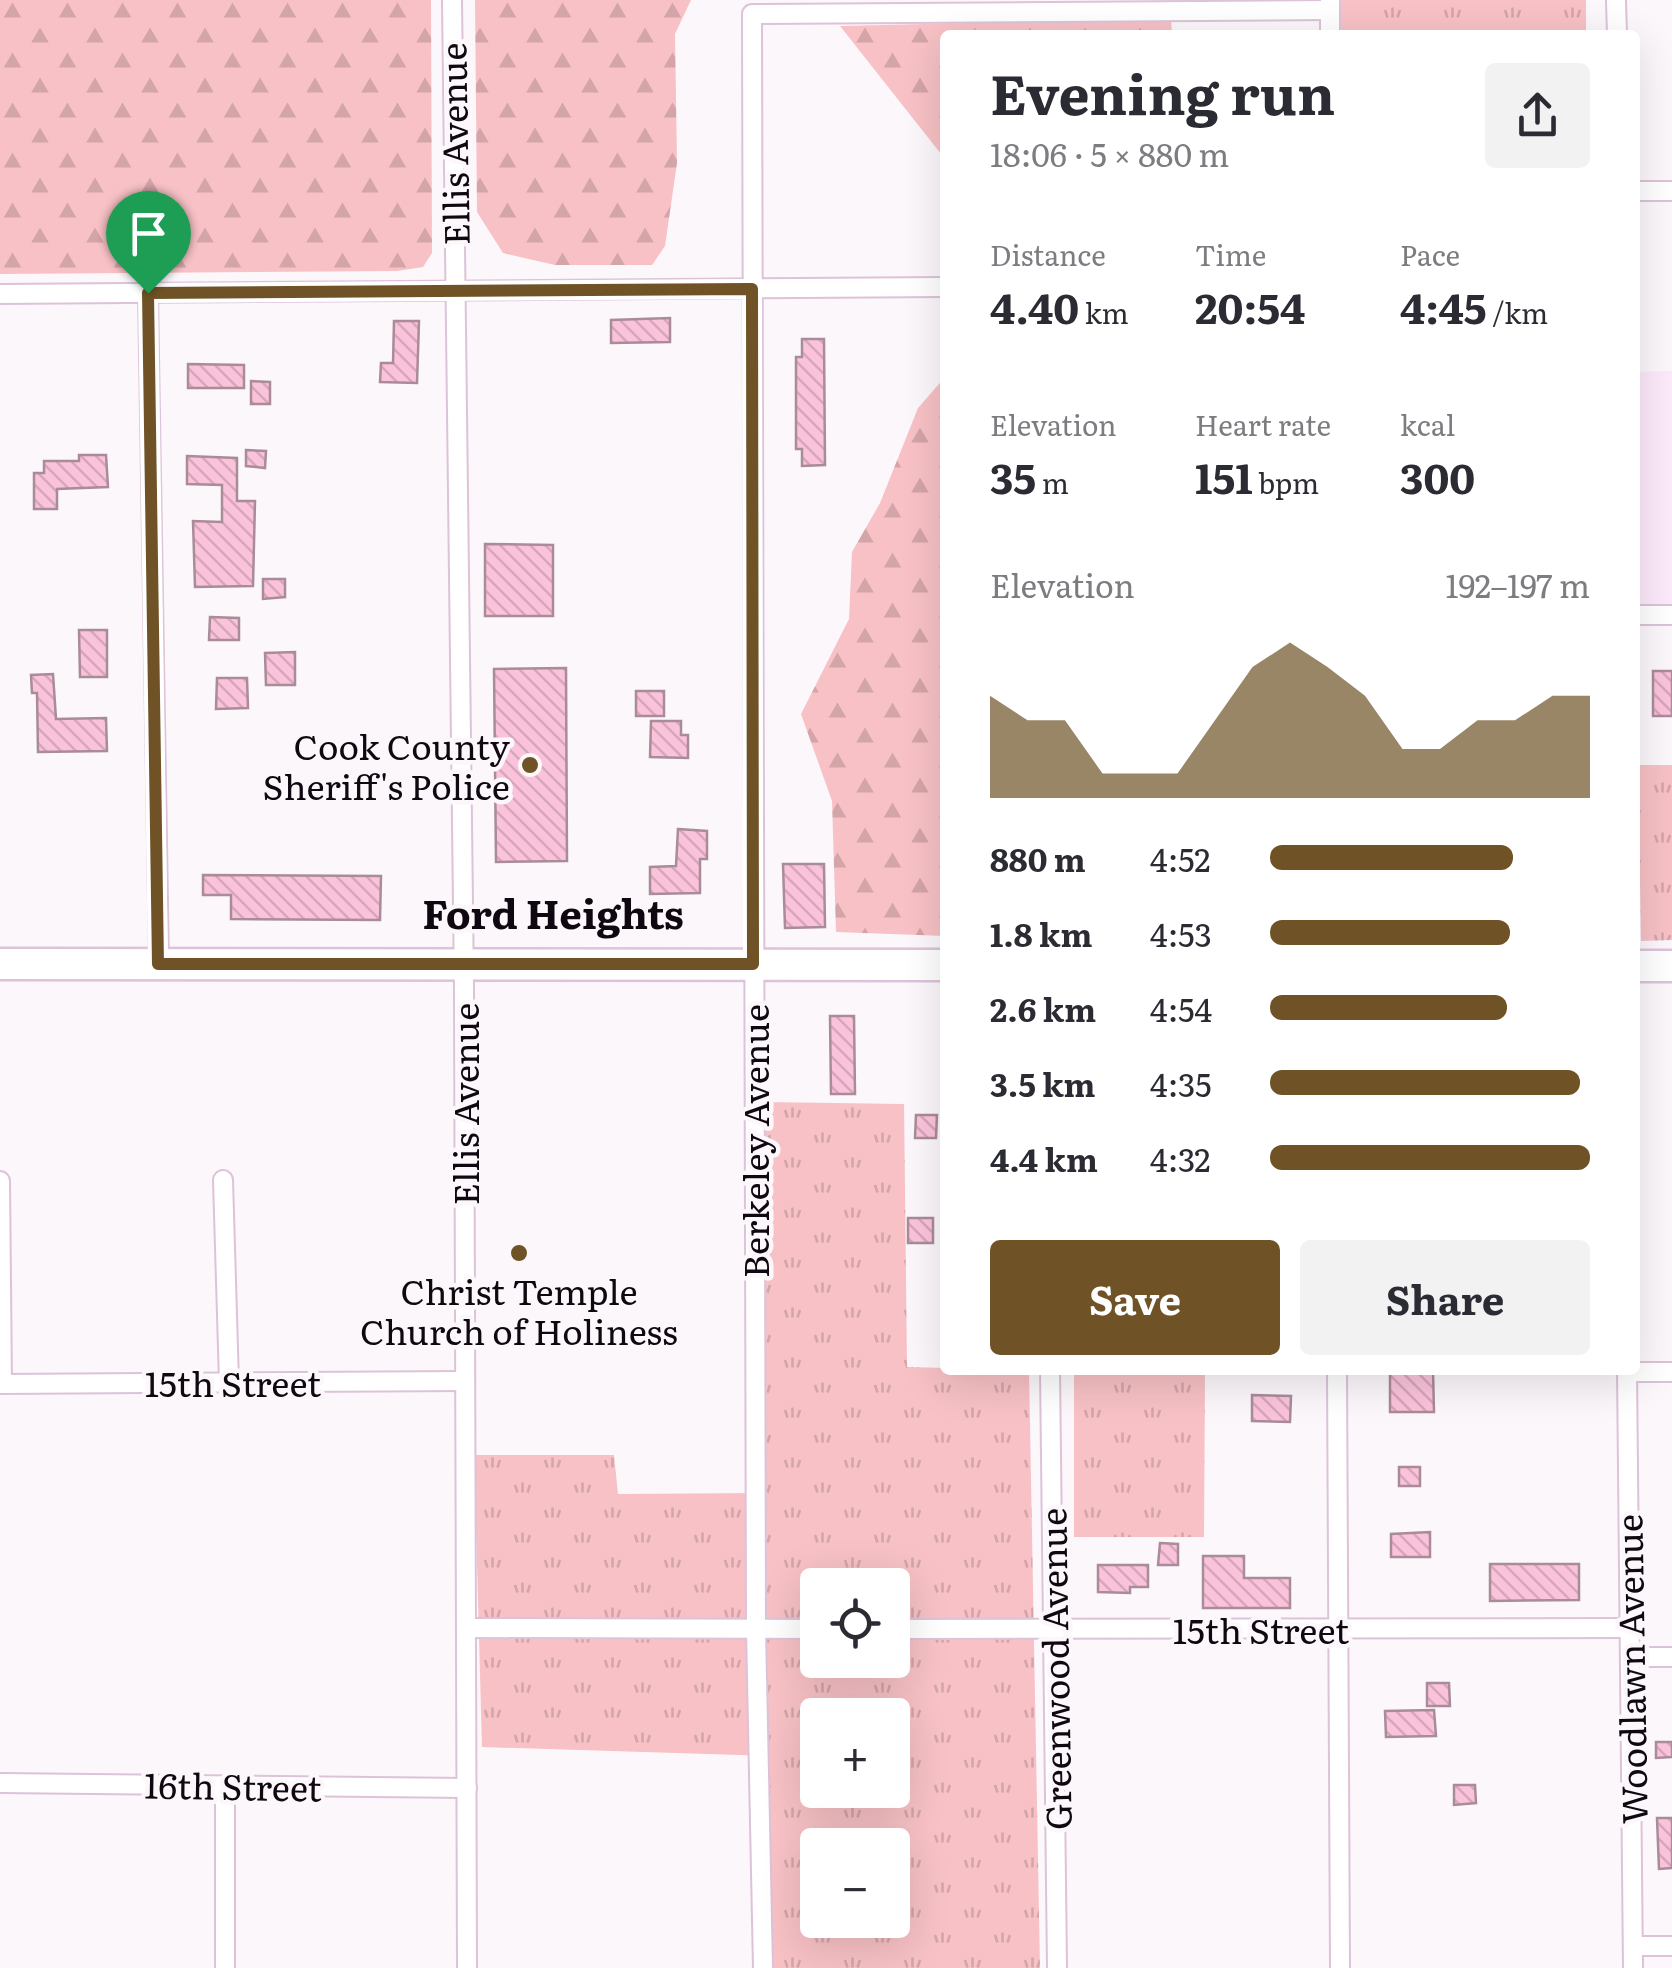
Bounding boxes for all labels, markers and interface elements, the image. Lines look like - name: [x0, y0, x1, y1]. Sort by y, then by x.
- street label: Ellis Avenue: [425, 42, 481, 246]
- text: Evening run: [990, 50, 1335, 132]
- button: share: [1485, 63, 1590, 168]
- text: 18:06 · 5 × 880 m: [990, 129, 1229, 177]
- pin: [106, 191, 191, 294]
- icon: arrive: [121, 206, 176, 261]
- text: Distance: [990, 233, 1106, 275]
- text: Time: [1195, 233, 1266, 275]
- text: Pace: [1400, 233, 1460, 275]
- text: 4.40: [990, 275, 1079, 337]
- text: 20:54: [1195, 275, 1305, 337]
- text: 4:45: [1400, 275, 1487, 337]
- text: km: [1079, 291, 1129, 333]
- text: /km: [1487, 291, 1548, 333]
- text: Elevation: [990, 403, 1117, 445]
- text: Heart rate: [1195, 403, 1331, 445]
- text: kcal: [1400, 403, 1455, 445]
- text: 35: [990, 445, 1036, 507]
- text: 151: [1195, 445, 1253, 507]
- text: 300: [1400, 445, 1475, 507]
- text: m: [1036, 461, 1069, 503]
- text: bpm: [1253, 461, 1319, 503]
- text: Elevation: [990, 560, 1135, 608]
- text: 192–197 m: [1445, 560, 1590, 608]
- place label: Cook County Sheriff's Police: [263, 719, 511, 811]
- marker: Cook County Sheriff's Police: [519, 754, 541, 776]
- text: 880 m: [990, 834, 1086, 882]
- text: 4:52: [1150, 834, 1210, 882]
- district label: Ford Heights: [422, 882, 684, 941]
- text: 1.8 km: [990, 909, 1092, 957]
- text: 4:53: [1150, 909, 1212, 957]
- text: 2.6 km: [990, 984, 1096, 1032]
- text: 4:54: [1150, 984, 1212, 1032]
- street label: Ellis Avenue: [438, 1003, 490, 1205]
- street label: Berkeley Avenue: [728, 1004, 780, 1278]
- text: 3.5 km: [990, 1059, 1096, 1107]
- text: 4:35: [1150, 1059, 1211, 1107]
- text: 4.4 km: [990, 1134, 1098, 1182]
- text: 4:32: [1150, 1134, 1211, 1182]
- button: Save: [990, 1240, 1280, 1355]
- button: Share: [1300, 1240, 1590, 1355]
- marker: Christ Temple Church of Holiness: [508, 1242, 530, 1264]
- place label: Christ Temple Church of Holiness: [360, 1264, 678, 1356]
- street label: 15th Street: [145, 1356, 321, 1408]
- street label: Greenwood Avenue: [1025, 1507, 1083, 1831]
- street label: Woodlawn Avenue: [1601, 1514, 1659, 1824]
- map controls: [800, 1568, 910, 1938]
- button: locate: [800, 1568, 910, 1678]
- street label: 15th Street: [1173, 1603, 1349, 1655]
- button: +: [800, 1698, 910, 1808]
- street label: 16th Street: [144, 1757, 322, 1813]
- button: −: [800, 1828, 910, 1938]

